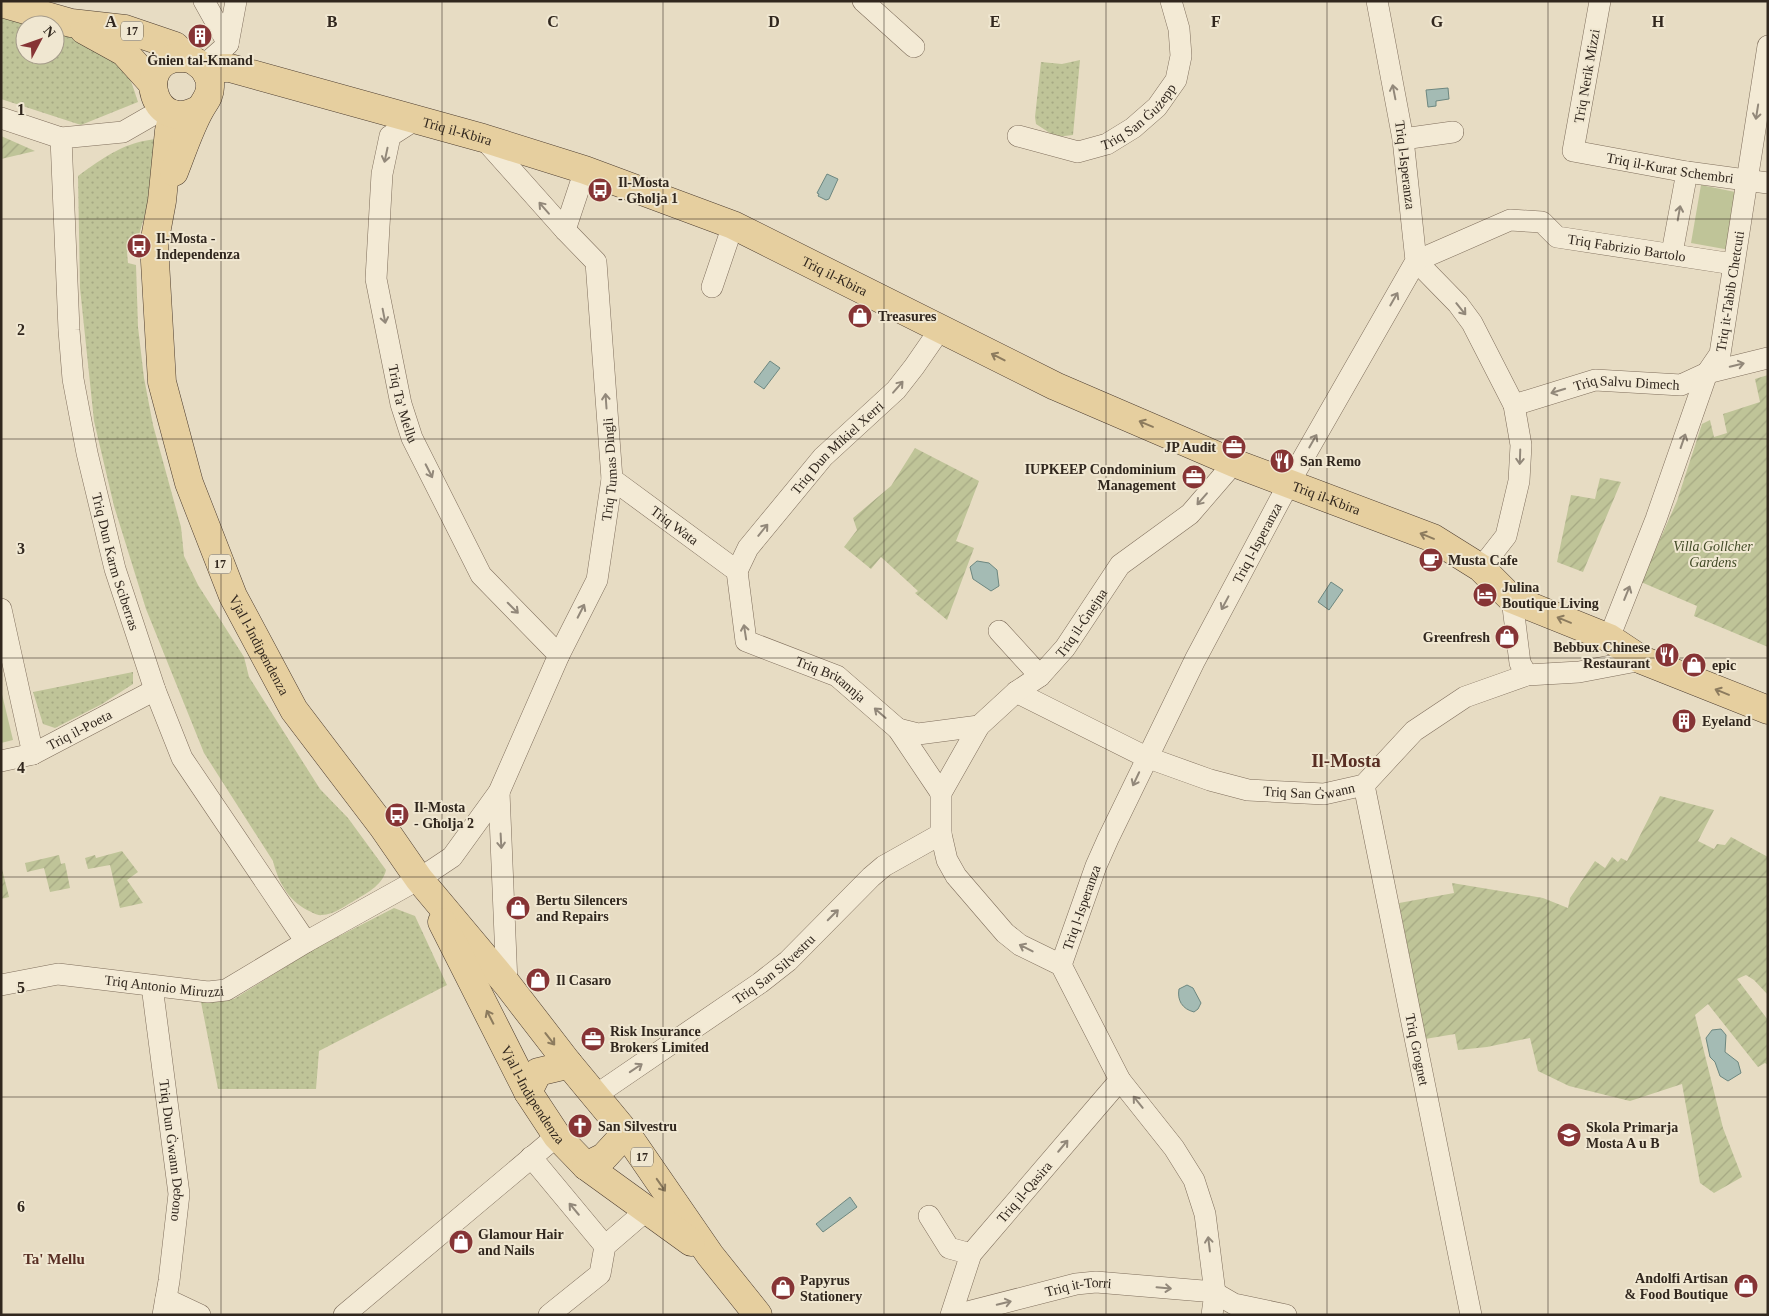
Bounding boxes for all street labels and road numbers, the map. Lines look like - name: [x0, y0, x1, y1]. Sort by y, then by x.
- road number: 17: [121, 22, 143, 40]
- street label: Triq Nerik Mizzi: [1571, 28, 1603, 124]
- street label: Triq San Ġużepp: [1099, 81, 1179, 153]
- street label: Triq il-Kbira: [421, 114, 495, 148]
- street label: Triq l-Isperanza: [1392, 120, 1418, 211]
- street label: Triq il-Kurat Schembri: [1605, 150, 1735, 186]
- street label: Triq it-Tabib Chetcuti: [1713, 230, 1747, 353]
- street label: Triq Fabrizio Bartolo: [1567, 231, 1687, 264]
- street label: Triq il-Kbira: [799, 253, 871, 299]
- street label: Triq Ta' Mellu: [386, 363, 421, 445]
- street label: Triq Salvu Dimech: [1572, 372, 1680, 394]
- street label: Triq Dun Mikiel Xerri: [788, 398, 886, 497]
- street label: Triq Tumas Dingli: [598, 417, 620, 522]
- street label: Triq il-Kbira: [1290, 478, 1363, 518]
- street label: Triq Dun Karm Sciberras: [89, 491, 142, 632]
- street label: Triq l-Isperanza: [1230, 499, 1285, 586]
- street label: Triq Wata: [648, 503, 702, 548]
- road number: 17: [209, 554, 231, 574]
- street label: Triq il-Ġnejna: [1053, 585, 1110, 661]
- street label: Vjal l-Indipendenza: [226, 592, 292, 698]
- street label: Triq Britannja: [794, 653, 869, 705]
- street label: Triq il-Poeta: [44, 706, 115, 753]
- street label: Triq San Ġwann: [1263, 780, 1356, 802]
- street label: Triq l-Isperanza: [1059, 862, 1104, 952]
- street label: Triq San Silvestru: [730, 931, 818, 1007]
- street label: Triq Antonio Miruzzi: [104, 972, 225, 999]
- street label: Triq Grognet: [1403, 1012, 1432, 1087]
- street label: Vjal l-Indipendenza: [498, 1043, 568, 1147]
- street label: Triq Dun Ġwann Debono: [157, 1079, 186, 1222]
- road number: 17: [631, 1148, 653, 1166]
- street label: Triq il-Qasira: [994, 1157, 1055, 1226]
- street label: Triq it-Torri: [1043, 1274, 1112, 1299]

